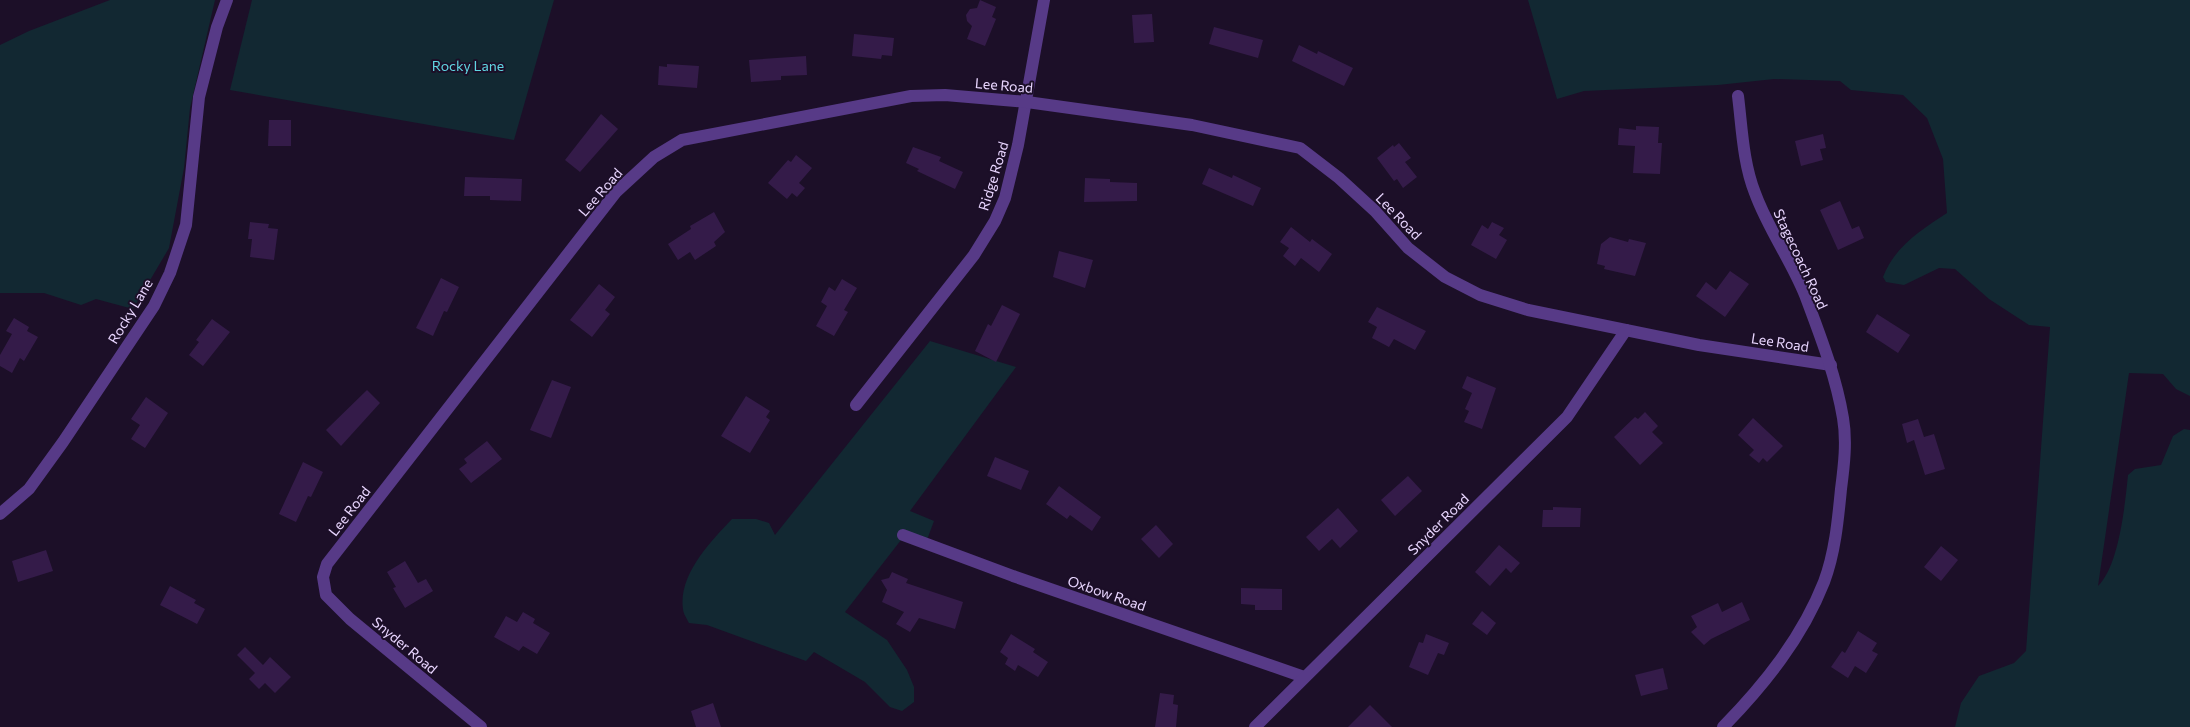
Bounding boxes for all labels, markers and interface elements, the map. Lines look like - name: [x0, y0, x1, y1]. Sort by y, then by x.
- park label: Rocky Lane: [432, 57, 504, 74]
- street label: Lee Road: [974, 74, 1034, 96]
- street label: Ridge Road: [974, 139, 1012, 213]
- street label: Lee Road: [575, 164, 625, 220]
- street label: Lee Road: [1373, 189, 1425, 243]
- street label: Stagecoach Road: [1770, 206, 1832, 312]
- street label: Rocky Lane: [104, 276, 156, 346]
- street label: Lee Road: [1750, 329, 1810, 355]
- street label: Lee Road: [324, 483, 374, 539]
- street label: Snyder Road: [1404, 490, 1472, 558]
- street label: Oxbow Road: [1066, 572, 1148, 614]
- street label: Snyder Road: [369, 613, 441, 677]

